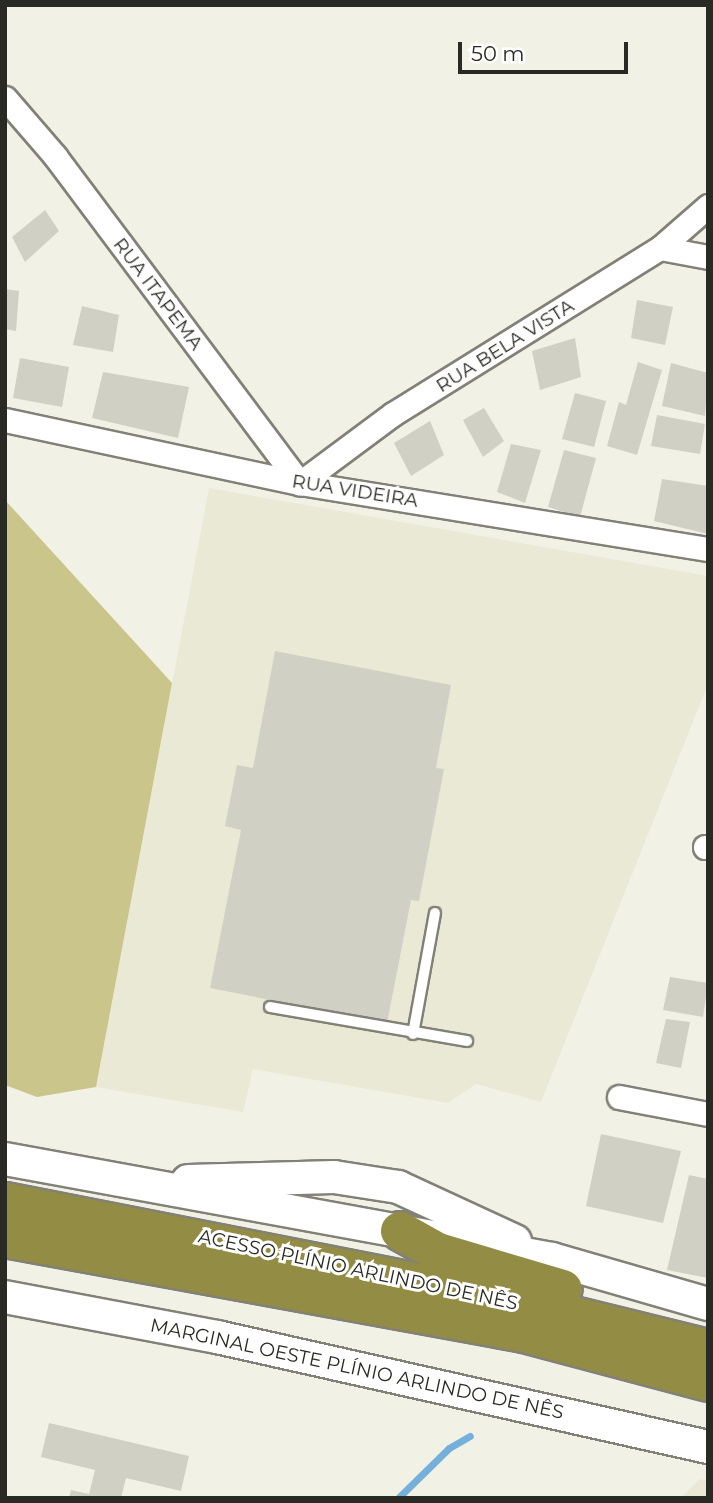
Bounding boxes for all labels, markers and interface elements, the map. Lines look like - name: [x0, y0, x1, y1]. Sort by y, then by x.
- scale bar: [461, 28, 631, 72]
- text: 50 m: [471, 41, 525, 66]
- street label: RUA ITAPEMA: [108, 233, 208, 355]
- street label: RUA BELA VISTA: [432, 294, 578, 398]
- street label: RUA VIDEIRA: [290, 470, 420, 512]
- street label: ACESSO PLÍNIO ARLINDO DE NÊS: [196, 1225, 520, 1315]
- street label: MARGINAL OESTE PLÍNIO ARLINDO DE NÊS: [148, 1314, 566, 1424]

